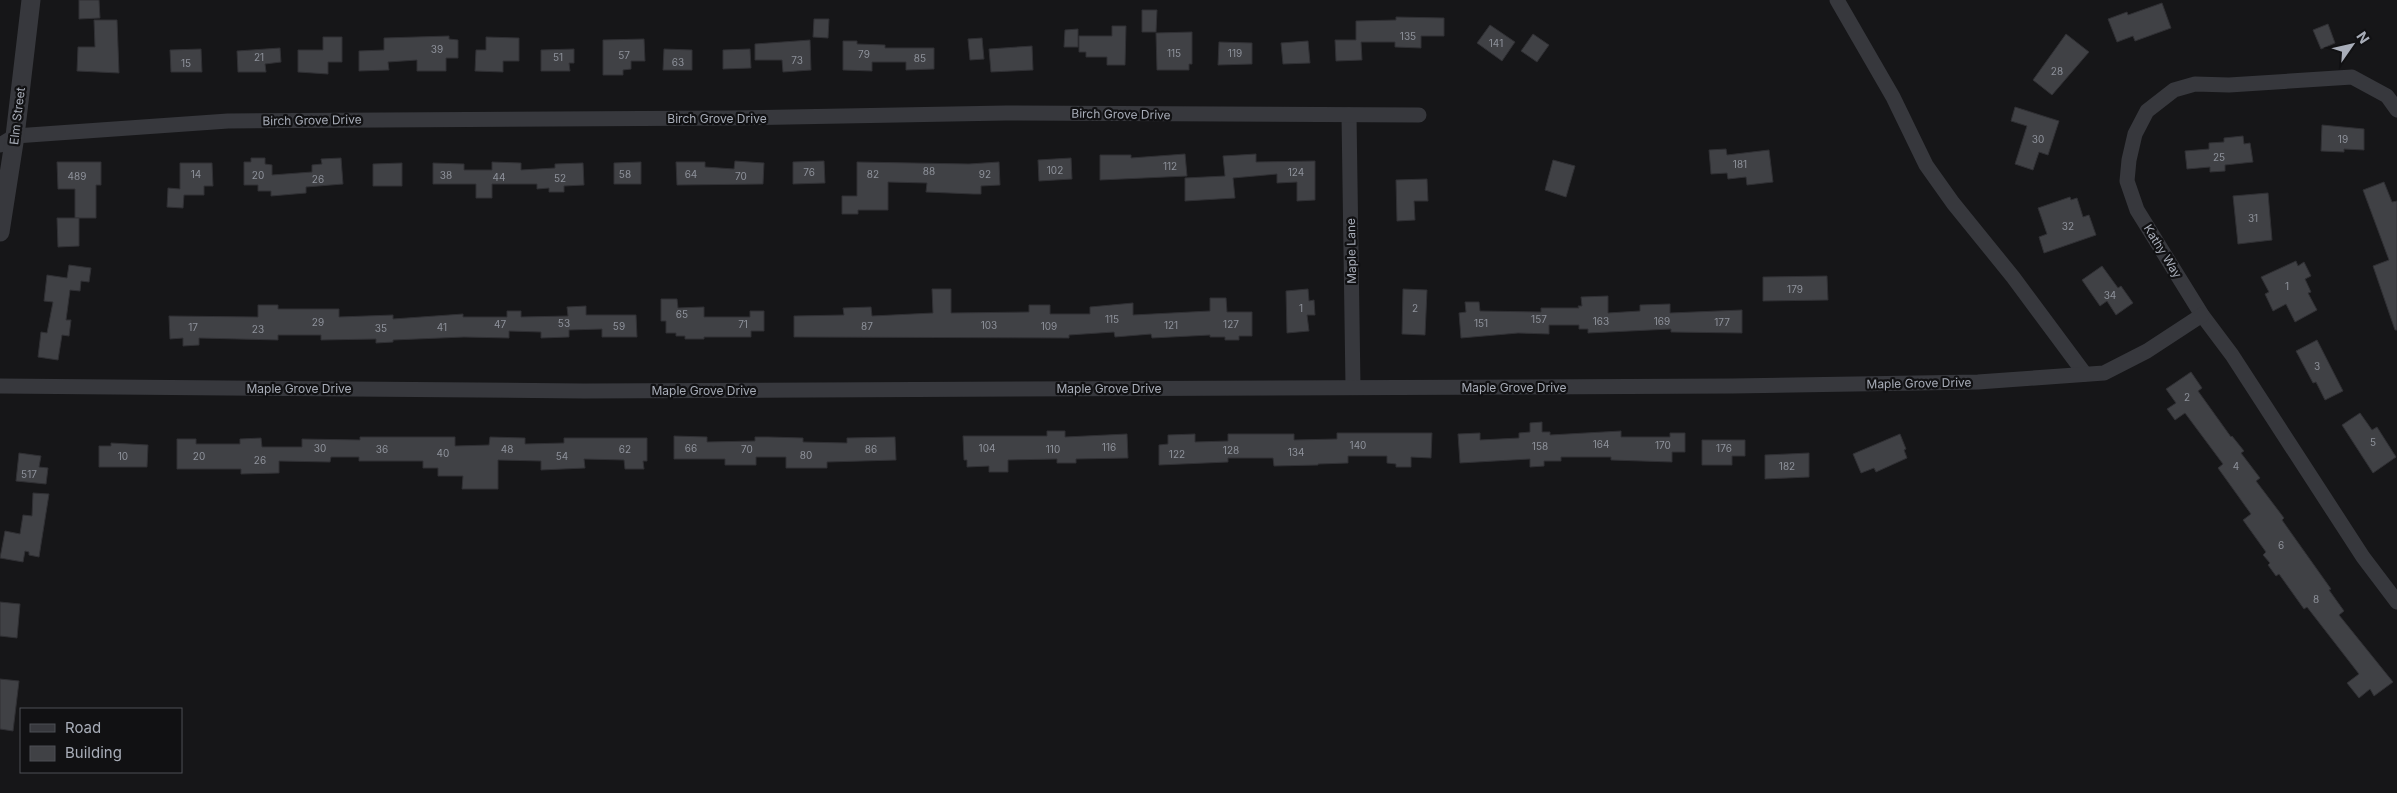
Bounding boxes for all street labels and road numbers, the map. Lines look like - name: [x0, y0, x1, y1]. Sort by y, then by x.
- street label: Elm Street: [6, 86, 28, 146]
- street label: Birch Grove Drive: [1071, 106, 1171, 122]
- street label: Birch Grove Drive: [667, 111, 767, 126]
- street label: Birch Grove Drive: [262, 112, 362, 128]
- street label: Maple Lane: [1343, 218, 1359, 284]
- street label: Kathy Way: [2141, 221, 2185, 281]
- street label: Maple Grove Drive: [1866, 375, 1972, 391]
- street label: Maple Grove Drive: [1461, 380, 1567, 395]
- street label: Maple Grove Drive: [246, 381, 352, 396]
- street label: Maple Grove Drive: [1056, 381, 1162, 396]
- street label: Maple Grove Drive: [651, 383, 757, 398]

